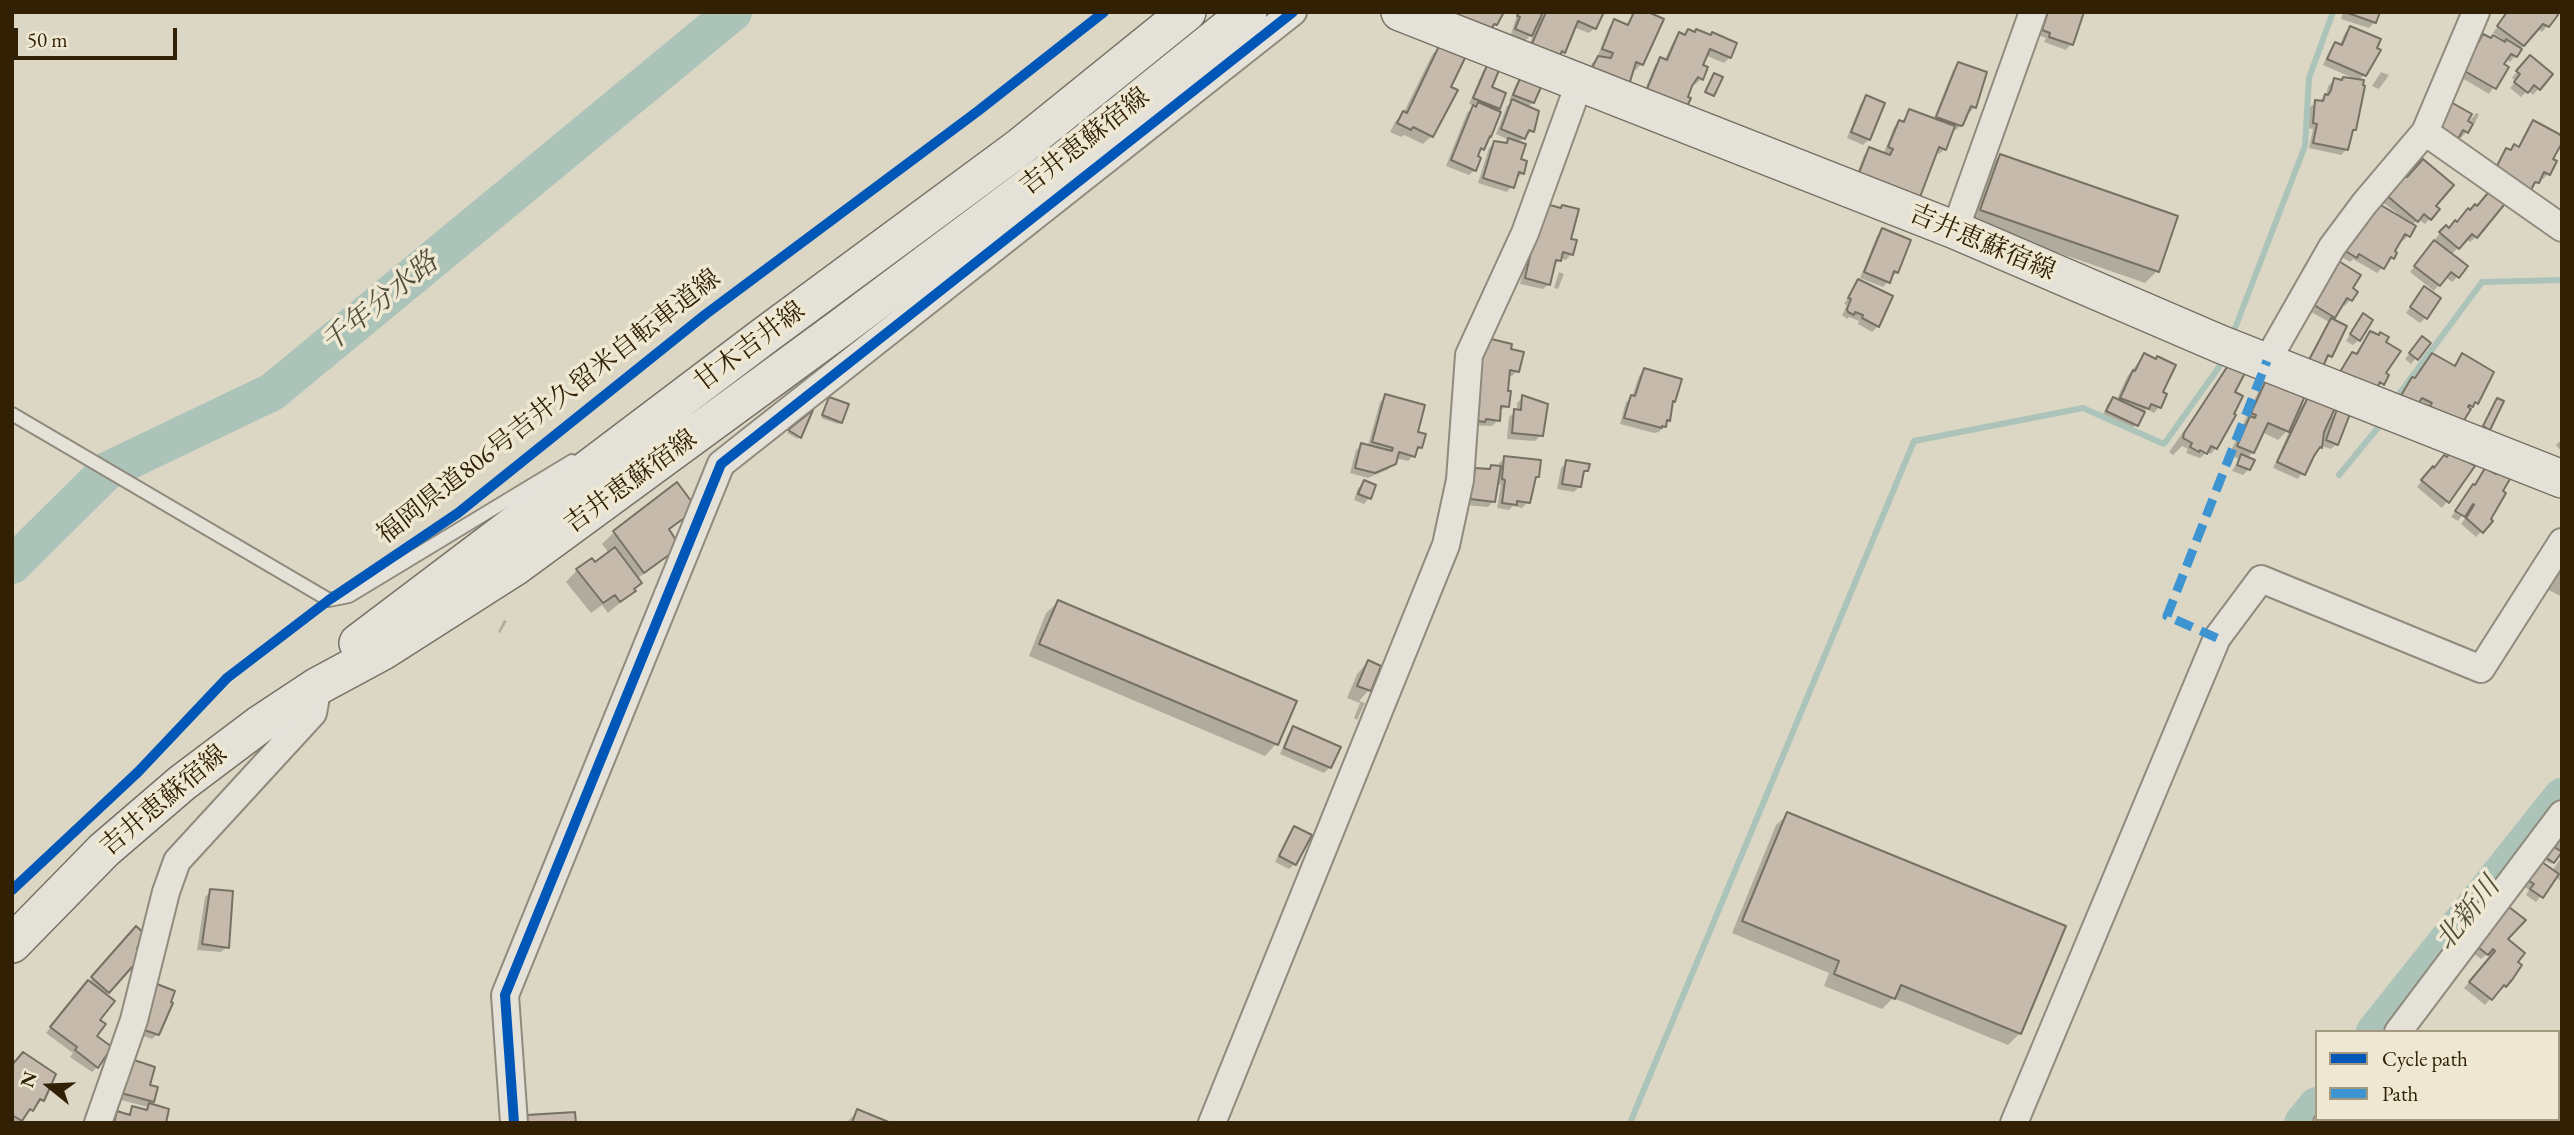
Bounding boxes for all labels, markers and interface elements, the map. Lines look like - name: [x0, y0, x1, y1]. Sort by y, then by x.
- scale bar: [18, 14, 180, 58]
- text: 50 m: [27, 26, 68, 53]
- street label: 吉井恵蘇宿線: [1014, 82, 1156, 202]
- street label: 吉井恵蘇宿線: [1904, 198, 2060, 288]
- water label: 千年分水路: [315, 246, 445, 360]
- street label: 福岡県道806号吉井久留米自転車道線: [371, 263, 727, 551]
- street label: 甘木吉井線: [689, 295, 811, 399]
- street label: 吉井恵蘇宿線: [559, 424, 703, 540]
- street label: 吉井恵蘇宿線: [94, 739, 234, 863]
- water label: 北新川: [2429, 871, 2507, 957]
- legend: [2315, 1030, 2560, 1121]
- text: Cycle path: [2382, 1045, 2468, 1072]
- north arrow: [14, 1051, 84, 1121]
- text: N: [14, 1068, 43, 1091]
- text: Path: [2382, 1080, 2418, 1107]

